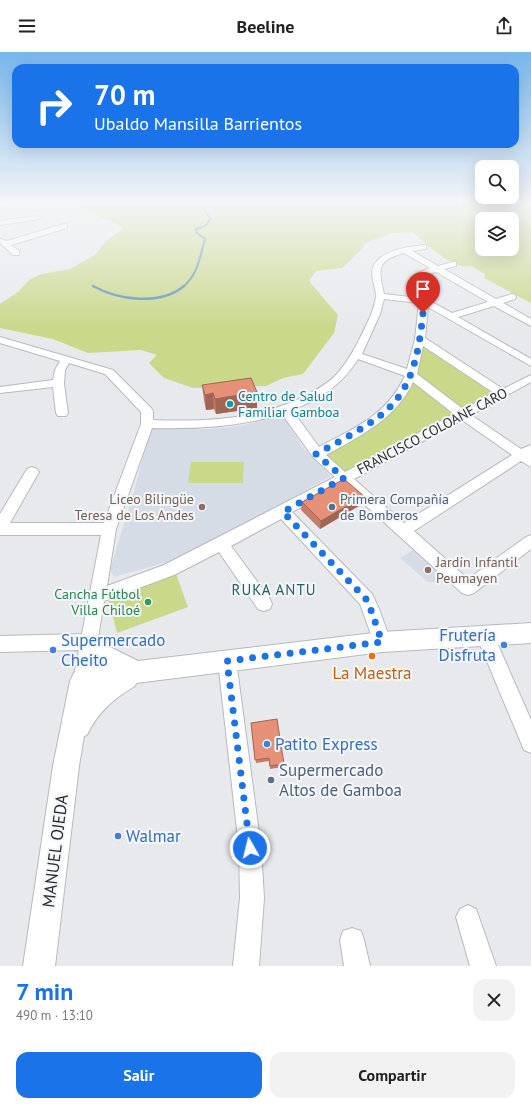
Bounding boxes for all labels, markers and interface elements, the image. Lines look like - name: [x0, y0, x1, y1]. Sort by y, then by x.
- icon: menu: [16, 15, 38, 37]
- text: Beeline: [237, 15, 294, 38]
- icon: share: [493, 15, 515, 37]
- text: 70 m: [94, 76, 155, 113]
- icon: right: [28, 80, 80, 132]
- text: Ubaldo Mansilla Barrientos: [94, 112, 302, 135]
- map controls: [475, 160, 519, 256]
- button: search: [475, 160, 519, 204]
- button: layers: [475, 212, 519, 256]
- pin: [406, 272, 440, 313]
- icon: arrive: [412, 278, 434, 300]
- street label: FRANCISCO COLOANE CARO: [354, 384, 510, 478]
- place label: Centro de Salud Familiar Gamboa: [238, 387, 340, 421]
- marker: Centro de Salud Familiar Gamboa: [225, 399, 235, 409]
- place label: Liceo Bilingüe Teresa de Los Andes: [75, 490, 194, 524]
- place label: Primera Compañía de Bomberos: [340, 490, 449, 524]
- marker: Liceo Bilingüe Teresa de Los Andes: [197, 502, 207, 512]
- marker: Primera Compañía de Bomberos: [327, 502, 337, 512]
- place label: Jardín Infantil Peumayen: [435, 553, 518, 587]
- marker: Jardín Infantil Peumayen: [423, 565, 433, 575]
- district label: RUKA ANTU: [231, 580, 317, 599]
- place label: Cancha Fútbol Villa Chiloé: [54, 585, 140, 619]
- marker: Cancha Fútbol Villa Chiloé: [143, 597, 153, 607]
- place label: Frutería Disfruta: [439, 624, 496, 666]
- place label: Supermercado Cheito: [61, 629, 165, 671]
- marker: Frutería Disfruta: [499, 640, 509, 650]
- marker: Supermercado Cheito: [48, 645, 58, 655]
- marker: La Maestra: [367, 651, 377, 661]
- place label: La Maestra: [332, 662, 412, 684]
- place label: Patito Express: [275, 733, 378, 755]
- marker: Patito Express: [262, 739, 272, 749]
- place label: Supermercado Altos de Gamboa: [279, 759, 402, 801]
- marker: Supermercado Altos de Gamboa: [266, 775, 276, 785]
- street label: MANUEL OJEDA: [37, 793, 73, 909]
- place label: Walmar: [126, 825, 181, 847]
- position arrow: [229, 827, 271, 869]
- marker: Walmar: [113, 831, 123, 841]
- text: 7 min: [16, 976, 73, 1007]
- button: close: [473, 979, 515, 1021]
- text: 490 m · 13:10: [16, 1007, 93, 1024]
- button: Salir: [16, 1052, 262, 1098]
- button: Compartir: [270, 1052, 515, 1098]

